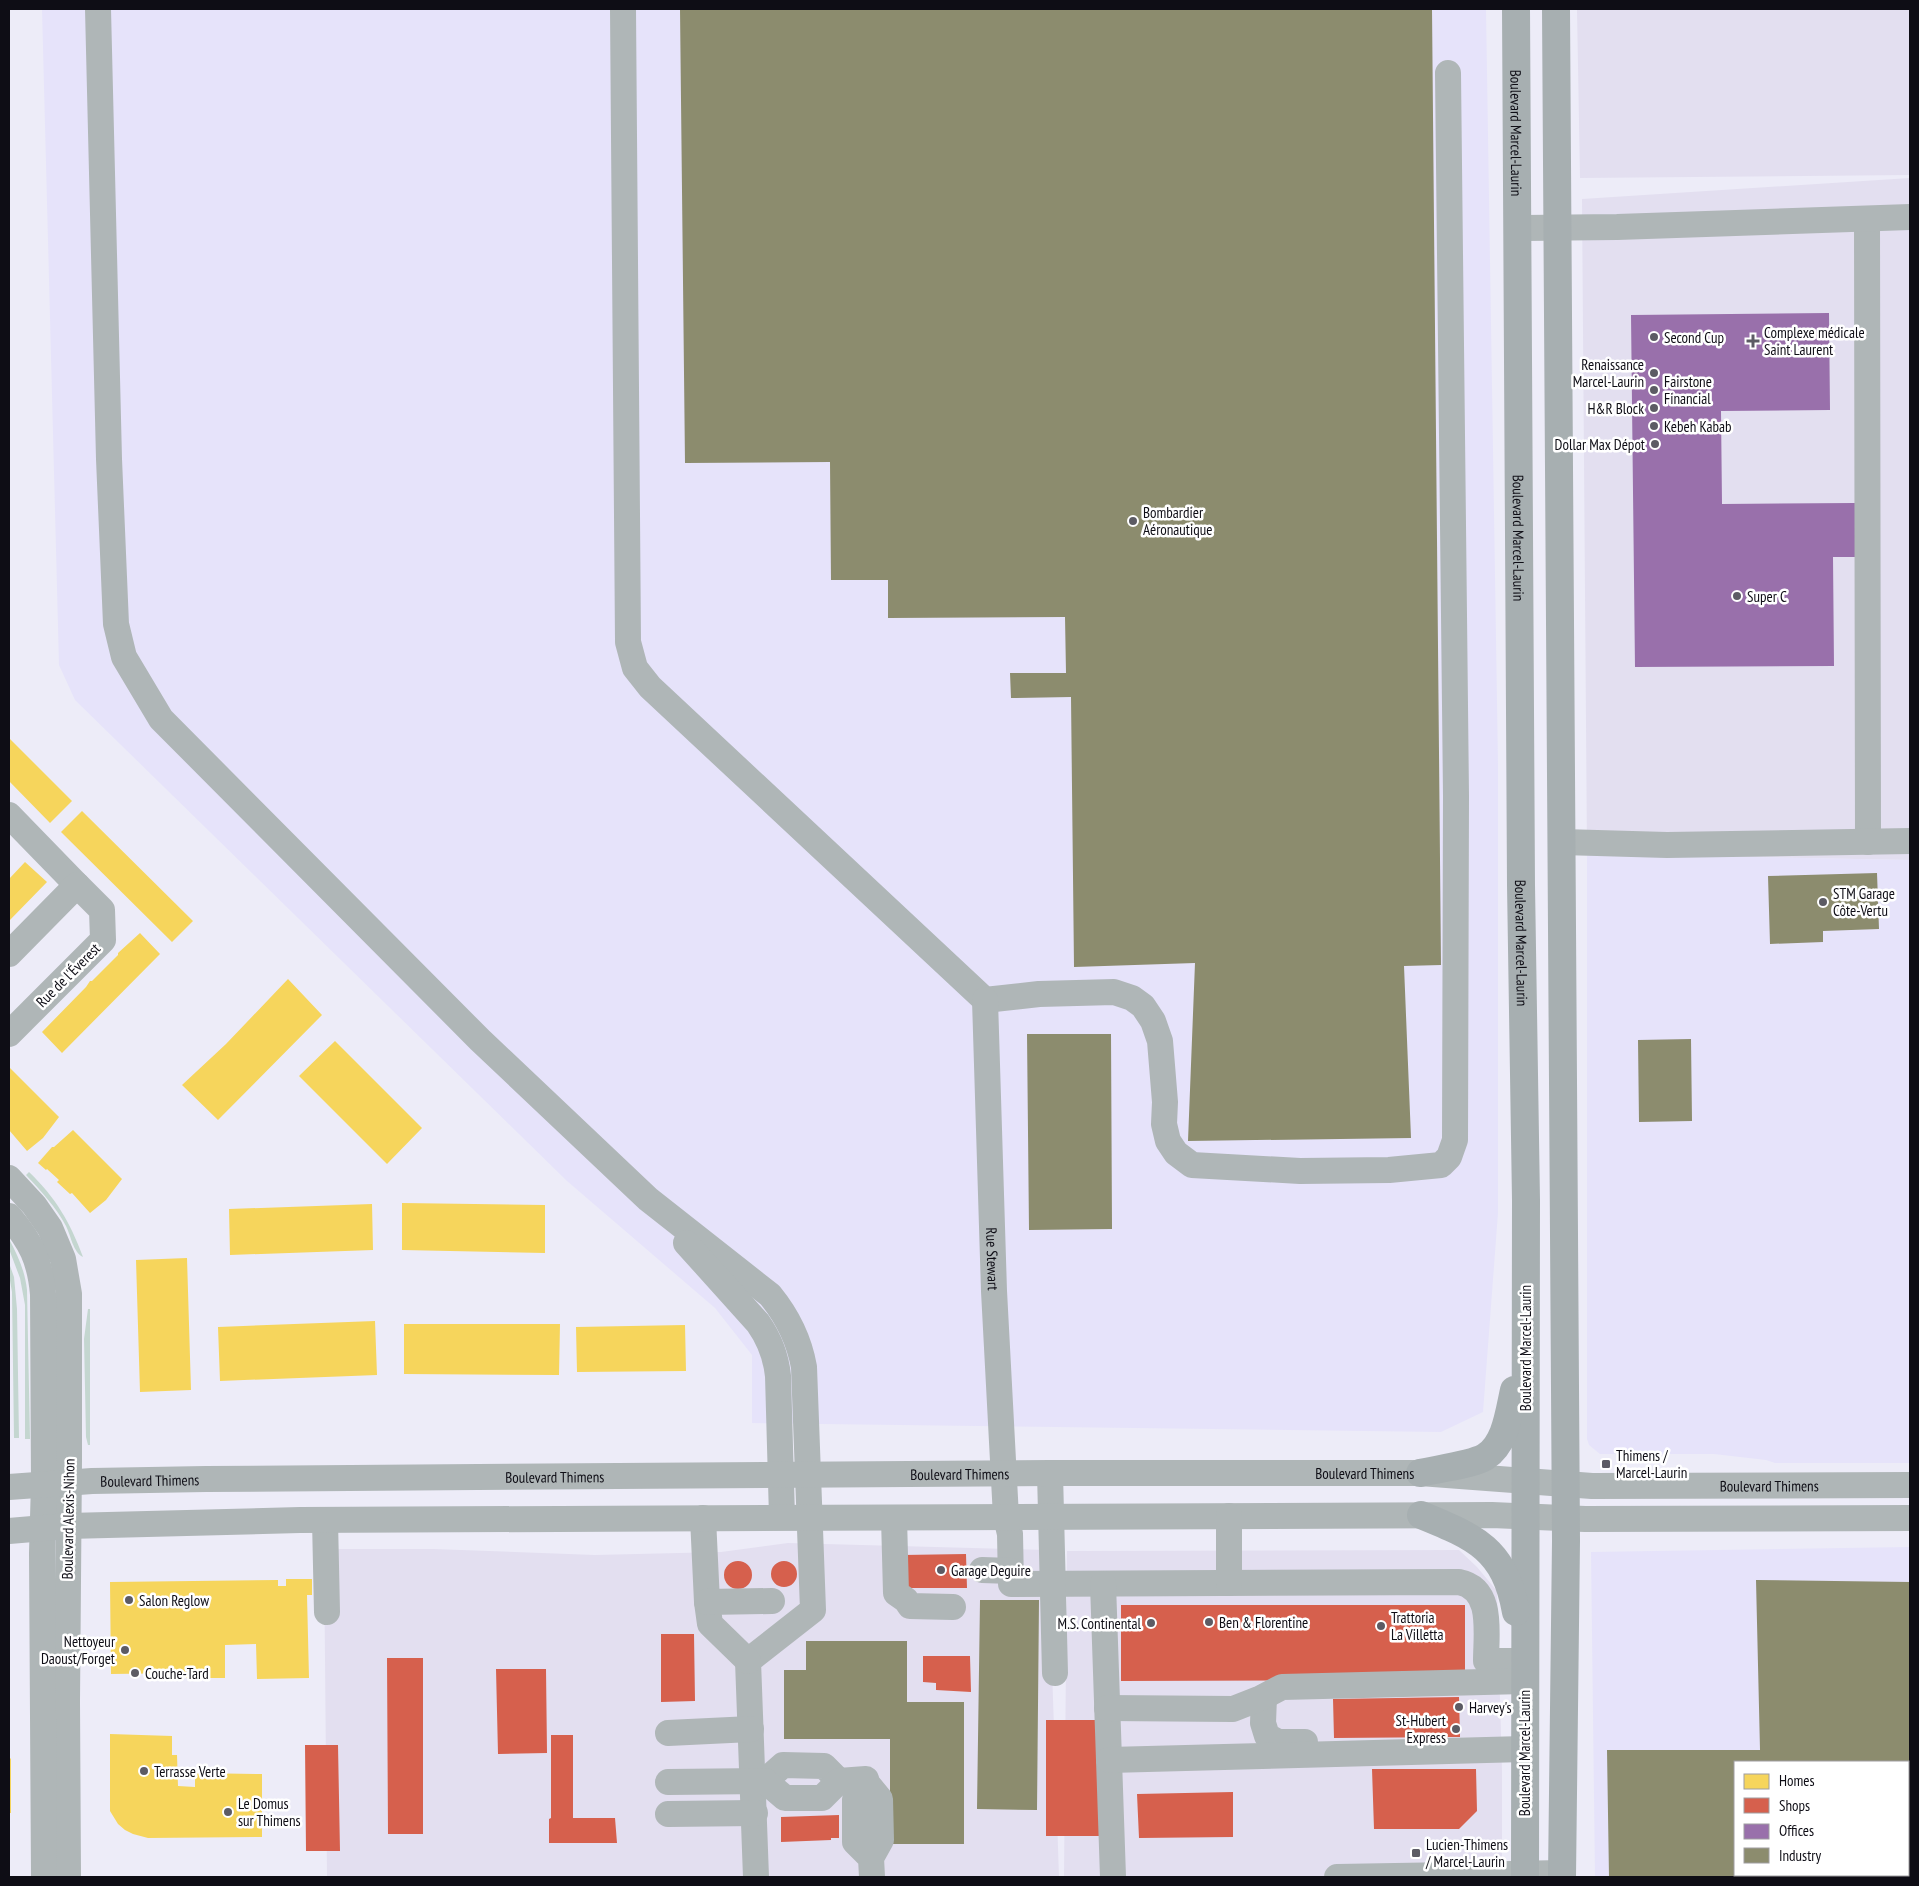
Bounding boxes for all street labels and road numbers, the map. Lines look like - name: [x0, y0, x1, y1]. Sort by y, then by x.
- street label: Boulevard Marcel-Laurin: [1507, 70, 1527, 196]
- street label: Boulevard Marcel-Laurin: [1509, 475, 1529, 601]
- street label: Boulevard Marcel-Laurin: [1511, 880, 1532, 1006]
- street label: Rue de l'Éverest: [32, 939, 104, 1011]
- street label: Rue Stewart: [983, 1227, 1003, 1291]
- street label: Boulevard Marcel-Laurin: [1516, 1285, 1535, 1411]
- street label: Boulevard Alexis-Nihon: [57, 1458, 79, 1580]
- street label: Boulevard Thimens: [910, 1464, 1009, 1483]
- street label: Boulevard Thimens: [1315, 1464, 1414, 1483]
- street label: Boulevard Thimens: [505, 1467, 604, 1486]
- street label: Boulevard Thimens: [100, 1470, 199, 1490]
- street label: Boulevard Thimens: [1720, 1476, 1819, 1495]
- street label: Boulevard Marcel-Laurin: [1515, 1690, 1534, 1816]

